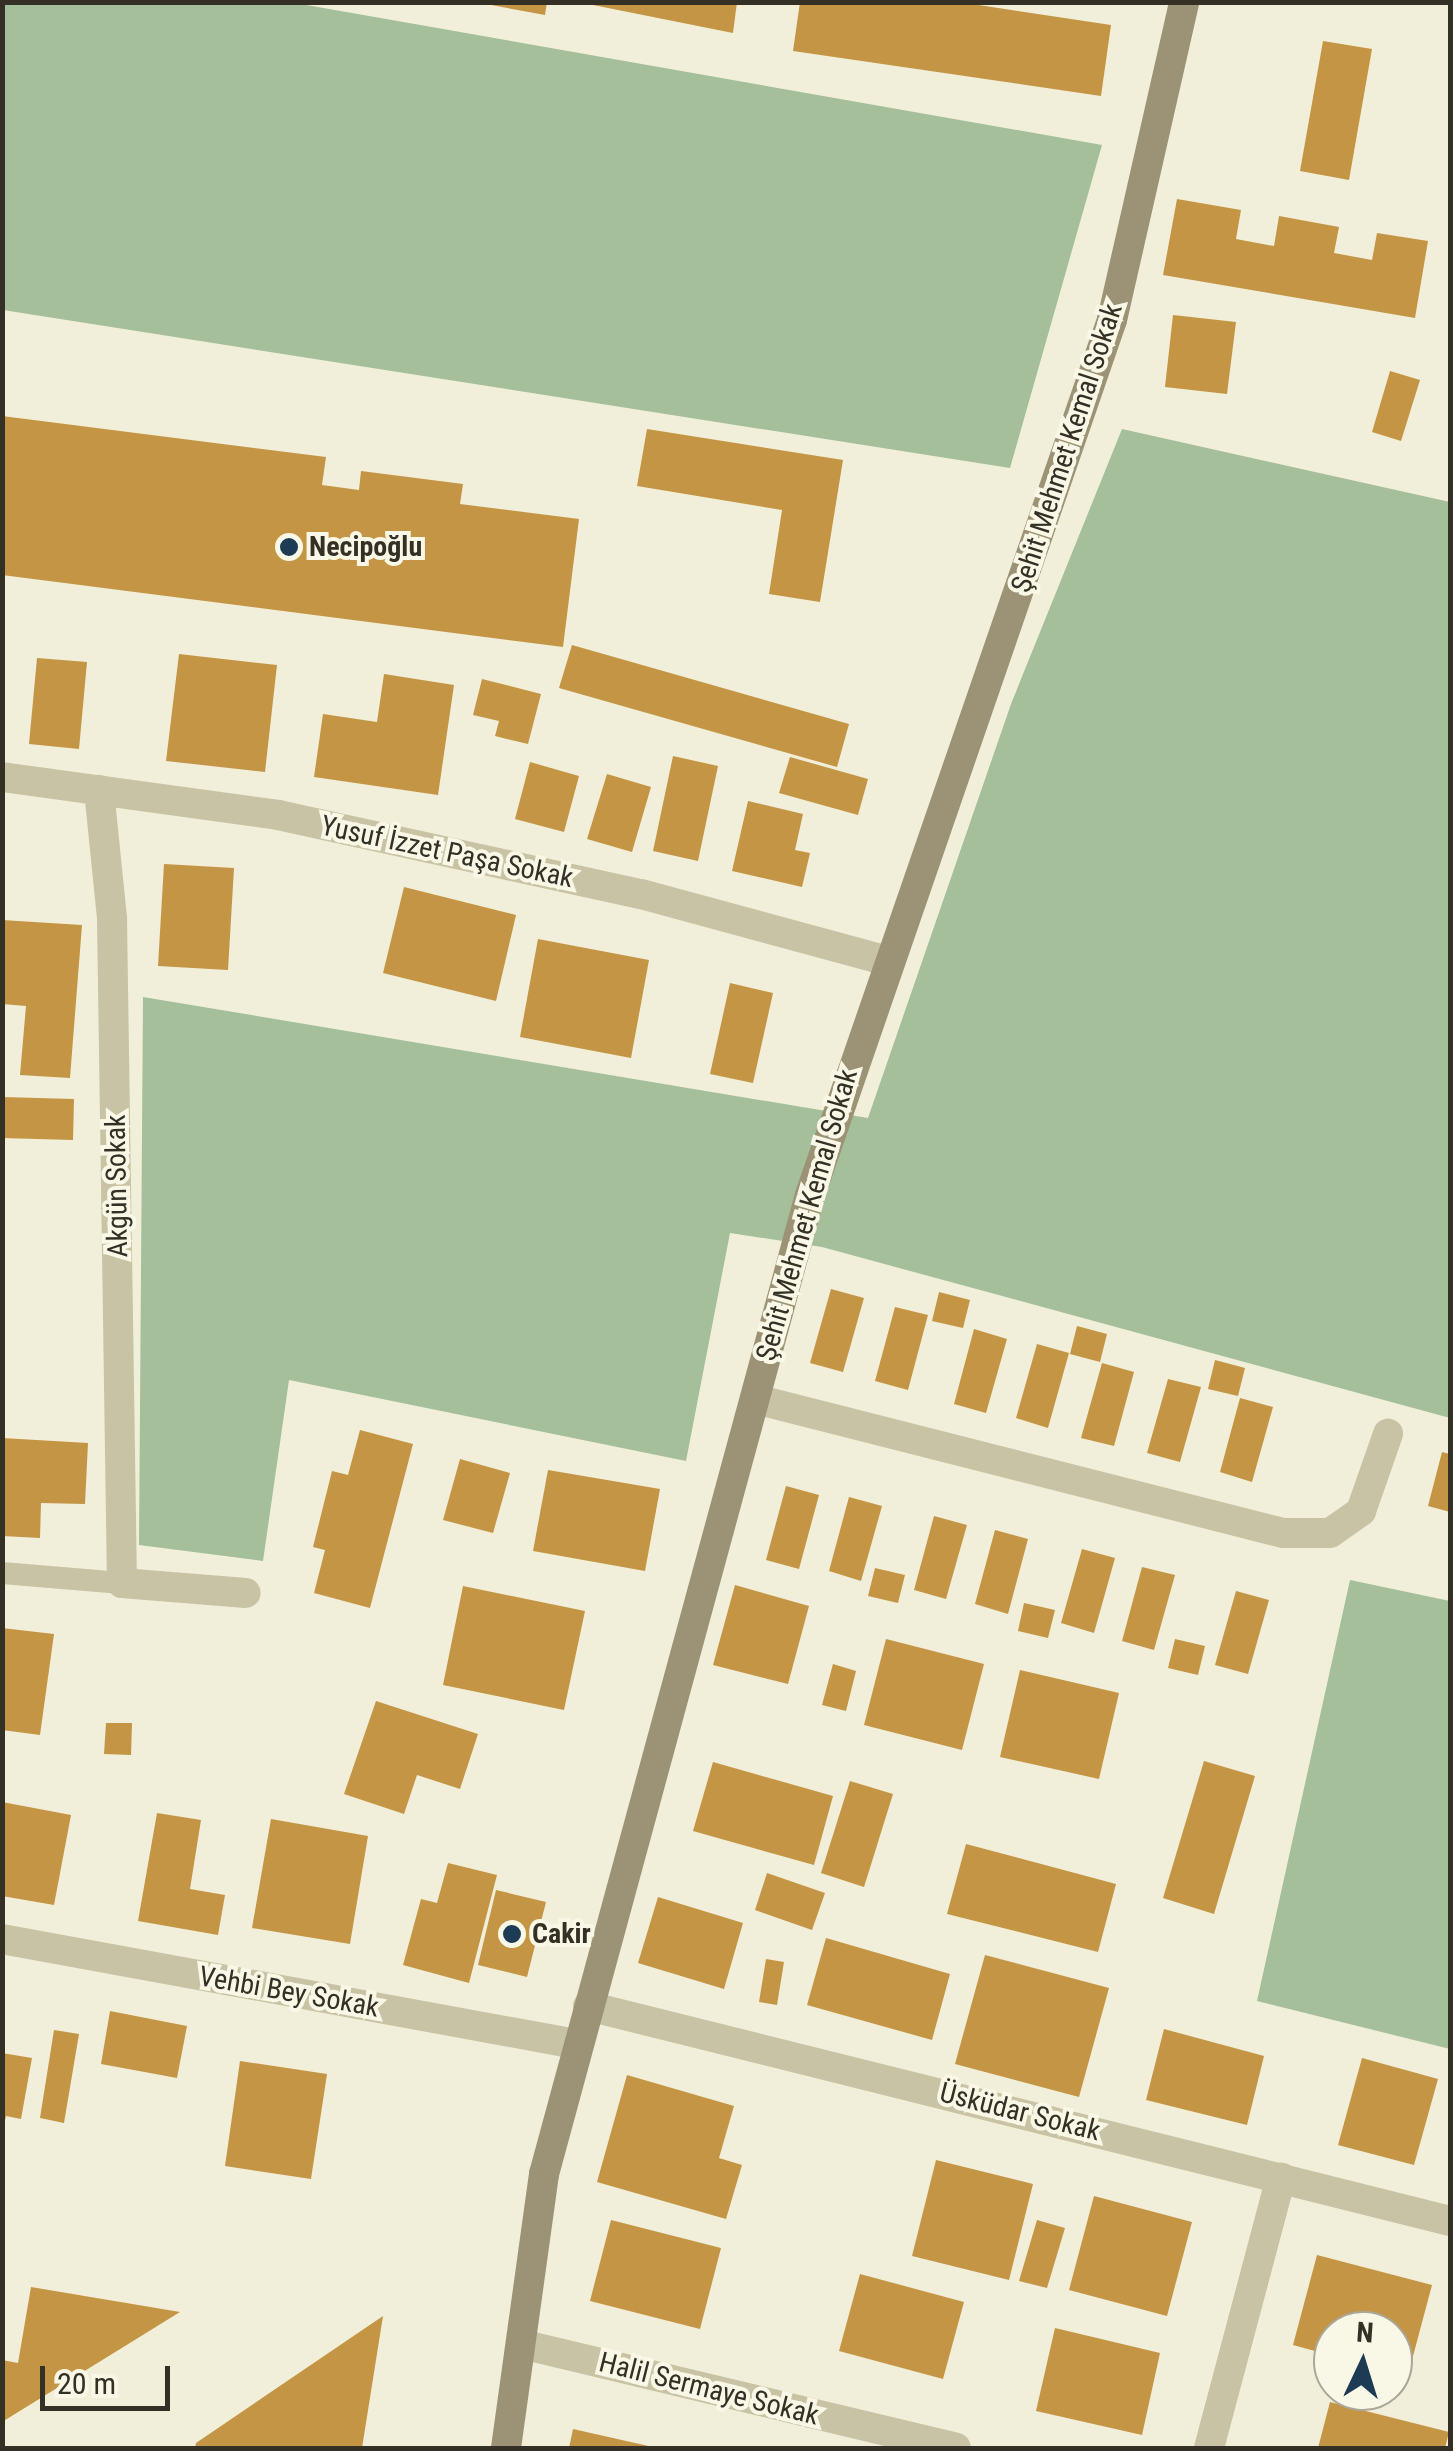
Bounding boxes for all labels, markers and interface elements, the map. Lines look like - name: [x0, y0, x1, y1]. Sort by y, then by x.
- street label: Şehit Mehmet Kemal Sokak: [1004, 299, 1130, 597]
- place label: Necipoğlu: [309, 530, 422, 564]
- marker: Necipoğlu: [278, 536, 300, 558]
- street label: Yusuf İzzet Paşa Sokak: [318, 809, 576, 895]
- street label: Şehit Mehmet Kemal Sokak: [749, 1065, 865, 1365]
- street label: Akgün Sokak: [99, 1114, 135, 1258]
- place label: Cakir: [532, 1917, 591, 1951]
- marker: Cakir: [501, 1923, 523, 1945]
- street label: Vehbi Bey Sokak: [196, 1960, 382, 2024]
- street label: Üsküdar Sokak: [936, 2076, 1104, 2148]
- north arrow: [1313, 2311, 1413, 2411]
- text: N: [1355, 2316, 1375, 2350]
- street label: Halil Sermaye Sokak: [596, 2345, 822, 2433]
- scale bar: [45, 2346, 175, 2408]
- text: 20 m: [57, 2366, 116, 2401]

